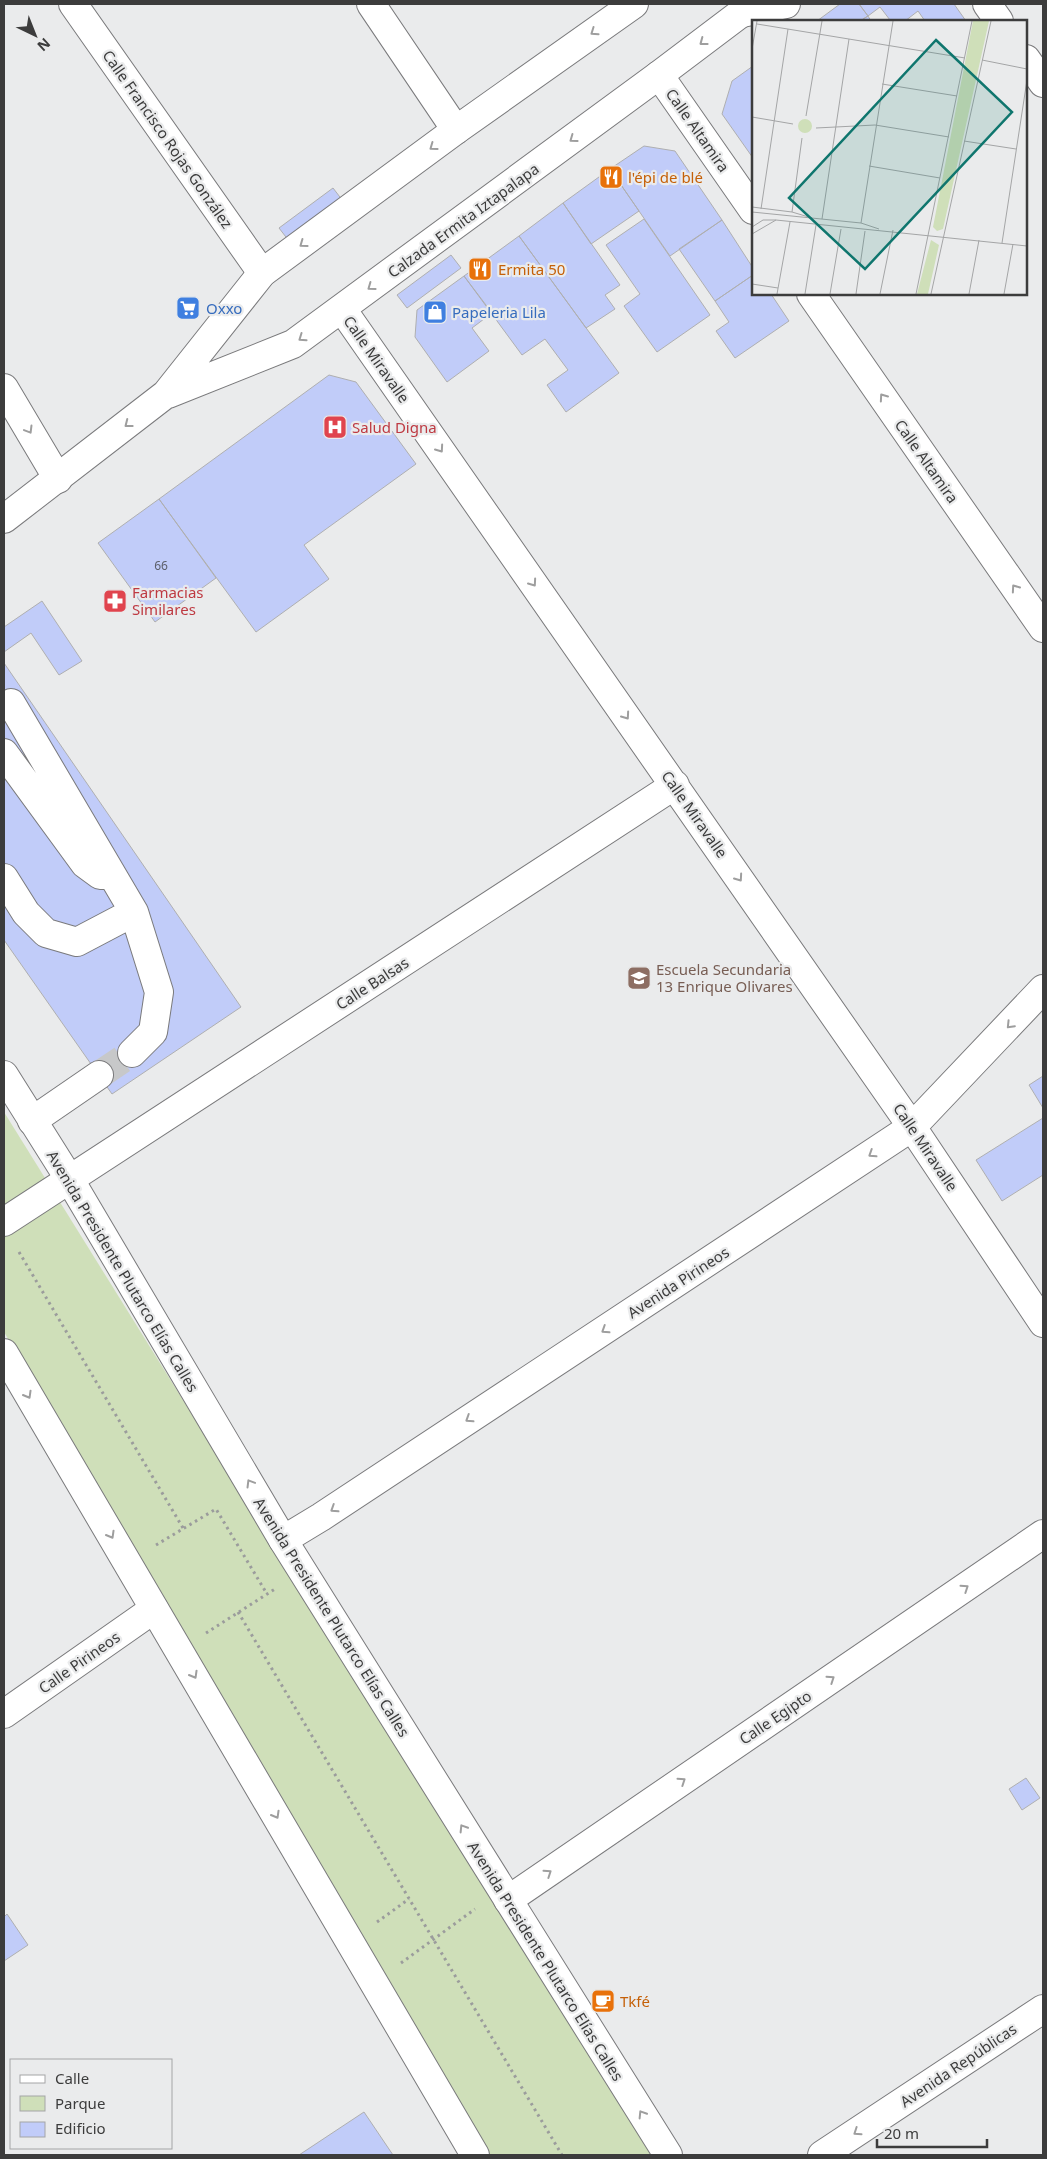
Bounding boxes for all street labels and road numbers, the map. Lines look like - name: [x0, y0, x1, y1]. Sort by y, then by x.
- street label: Calle Francisco Rojas González: [99, 46, 237, 232]
- street label: Calle Altamira: [662, 84, 734, 176]
- street label: Calzada Ermita Iztapalapa: [383, 158, 543, 282]
- street label: Calle Miravalle: [340, 311, 414, 407]
- street label: Calle Altamira: [891, 415, 963, 507]
- street label: Calle Miravalle: [658, 766, 732, 862]
- street label: Calle Balsas: [332, 952, 412, 1014]
- street label: Calle Miravalle: [889, 1099, 963, 1195]
- street label: Avenida Presidente Plutarco Elías Calles: [43, 1146, 203, 1396]
- street label: Avenida Pirineos: [623, 1242, 733, 1322]
- street label: Avenida Presidente Plutarco Elías Calles: [250, 1494, 414, 1740]
- street label: Calle Pirineos: [34, 1627, 124, 1697]
- street label: Calle Egipto: [735, 1685, 815, 1749]
- street label: Avenida Presidente Plutarco Elías Calles: [464, 1838, 628, 2084]
- street label: Avenida Repúblicas: [896, 2019, 1020, 2111]

